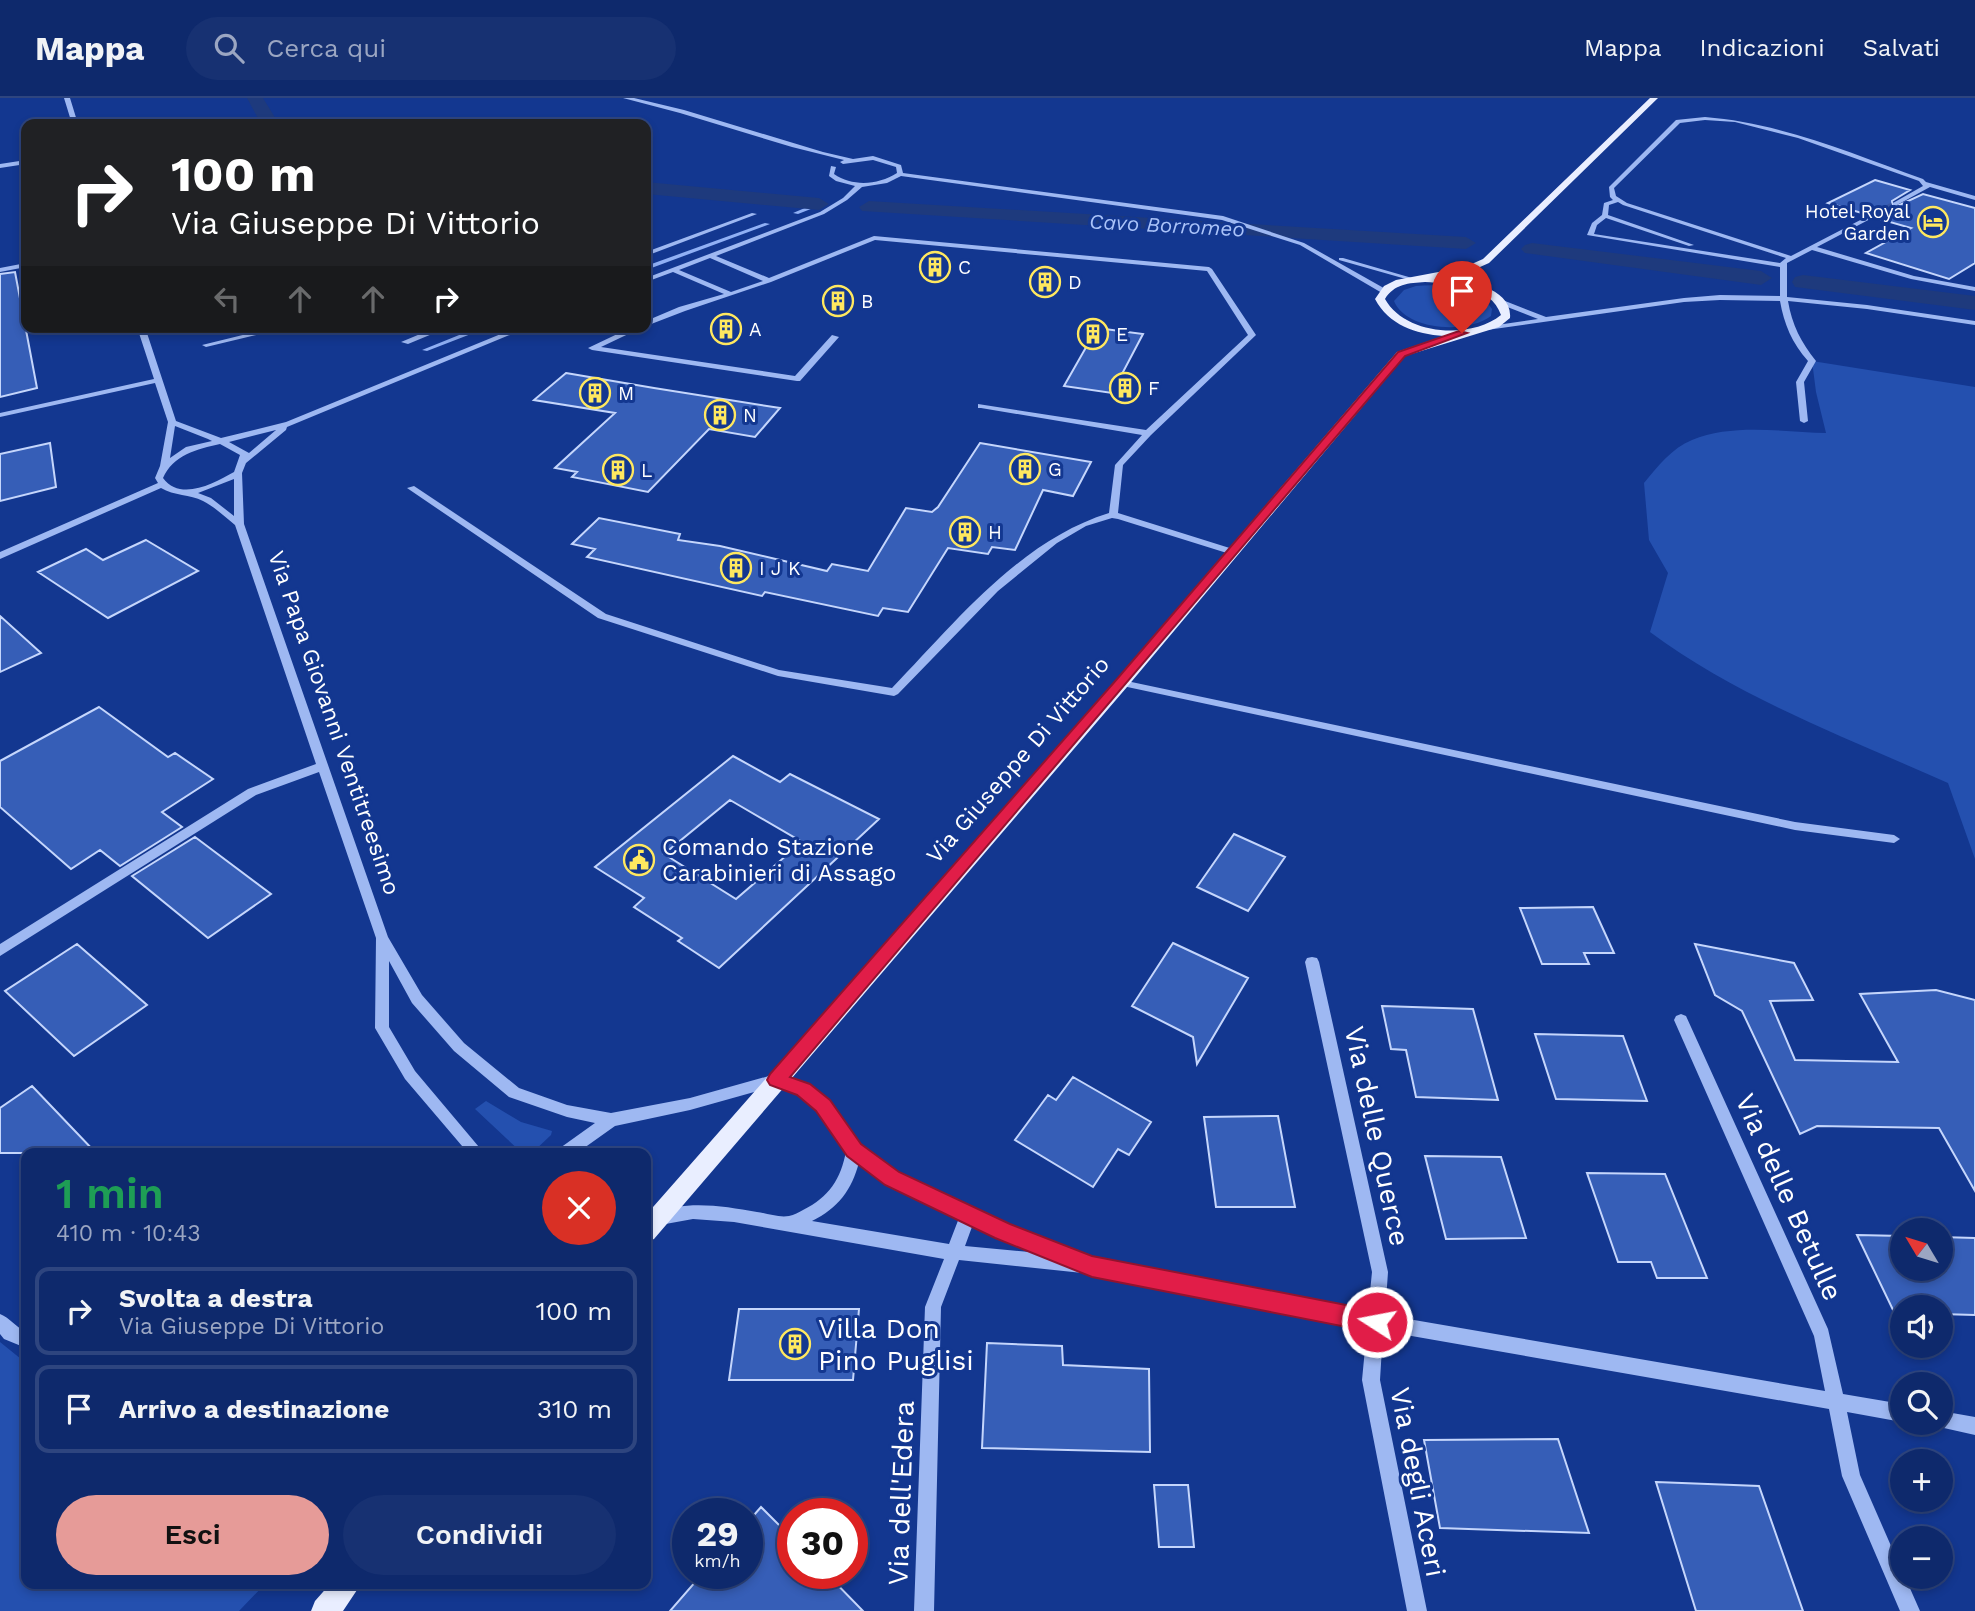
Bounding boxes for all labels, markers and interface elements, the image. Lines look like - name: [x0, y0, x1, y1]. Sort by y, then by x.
- search box: [186, 17, 676, 80]
- text: Mappa: [35, 29, 144, 68]
- icon: search: [210, 29, 248, 67]
- text: Cerca qui: [266, 33, 386, 63]
- text: Mappa: [1584, 34, 1662, 62]
- text: Indicazioni: [1700, 34, 1825, 62]
- text: Salvati: [1863, 34, 1940, 62]
- text: 100 m: [171, 145, 315, 203]
- icon: right: [56, 147, 147, 238]
- place label: Hotel Royal Garden: [1805, 200, 1910, 245]
- text: Via Giuseppe Di Vittorio: [171, 204, 540, 242]
- hotel icon: Hotel Royal Garden: [1916, 205, 1950, 239]
- water label: Cavo Borromeo: [1089, 208, 1245, 242]
- building icon: C: [918, 250, 952, 284]
- place label: C: [958, 256, 971, 279]
- pin: [1432, 261, 1492, 333]
- building icon: D: [1028, 265, 1062, 299]
- place label: D: [1068, 271, 1082, 294]
- icon: arrive: [1443, 272, 1481, 310]
- icon: left: [208, 280, 246, 318]
- icon: ahead: [281, 280, 319, 318]
- icon: ahead: [354, 280, 392, 318]
- icon: right: [427, 280, 465, 318]
- building icon: B: [821, 284, 855, 318]
- place label: B: [861, 290, 873, 313]
- building icon: A: [709, 312, 743, 346]
- building icon: E: [1076, 317, 1110, 351]
- place label: A: [749, 318, 762, 341]
- place label: E: [1116, 323, 1128, 346]
- building icon: F: [1108, 371, 1142, 405]
- building icon: M: [578, 376, 612, 410]
- place label: F: [1148, 377, 1160, 400]
- place label: M: [618, 382, 634, 405]
- building icon: N: [703, 398, 737, 432]
- place label: N: [743, 404, 757, 427]
- building icon: G: [1008, 452, 1042, 486]
- building icon: L: [601, 453, 635, 487]
- place label: G: [1048, 458, 1062, 481]
- place label: L: [641, 459, 652, 482]
- building icon: H: [948, 515, 982, 549]
- place label: H: [988, 521, 1002, 544]
- street label: Via Papa Giovanni Ventitreesimo: [262, 547, 406, 899]
- building icon: I J K: [719, 551, 753, 585]
- place label: I J K: [759, 557, 800, 580]
- street label: Via Giuseppe Di Vittorio: [921, 651, 1115, 869]
- place label: Comando Stazione Carabinieri di Assago: [662, 834, 896, 887]
- public building icon: Comando Stazione Carabinieri di Assago: [622, 843, 656, 877]
- street label: Via delle Querce: [1338, 1023, 1416, 1249]
- street label: Via delle Betulle: [1729, 1088, 1849, 1306]
- text: 1 min: [56, 1169, 164, 1218]
- button: close: [542, 1171, 616, 1245]
- north arrow: [1890, 1218, 1953, 1281]
- map controls: [1890, 1218, 1953, 1589]
- text: 410 m · 10:43: [56, 1220, 201, 1247]
- text: Svolta a destra: [119, 1283, 312, 1313]
- position arrow: [1340, 1285, 1414, 1359]
- icon: right: [60, 1292, 98, 1330]
- button: sound: [1890, 1295, 1953, 1358]
- text: 100 m: [536, 1296, 612, 1326]
- place label: Villa Don Pino Puglisi: [818, 1312, 974, 1377]
- text: Via Giuseppe Di Vittorio: [119, 1313, 384, 1340]
- building icon: Villa Don Pino Puglisi: [778, 1327, 812, 1361]
- button: search: [1890, 1372, 1953, 1435]
- street label: Via degli Aceri: [1383, 1384, 1453, 1580]
- icon: arrive: [60, 1390, 98, 1428]
- text: Arrivo a destinazione: [119, 1394, 389, 1424]
- text: 310 m: [537, 1394, 612, 1424]
- street label: Via dell'Edera: [881, 1400, 921, 1586]
- button: +: [1890, 1449, 1953, 1512]
- button: Esci: [56, 1495, 329, 1575]
- button: Condividi: [343, 1495, 616, 1575]
- speed limit sign: 30: [777, 1498, 868, 1589]
- text: 29: [696, 1513, 739, 1555]
- button: −: [1890, 1526, 1953, 1589]
- text: km/h: [694, 1550, 741, 1571]

